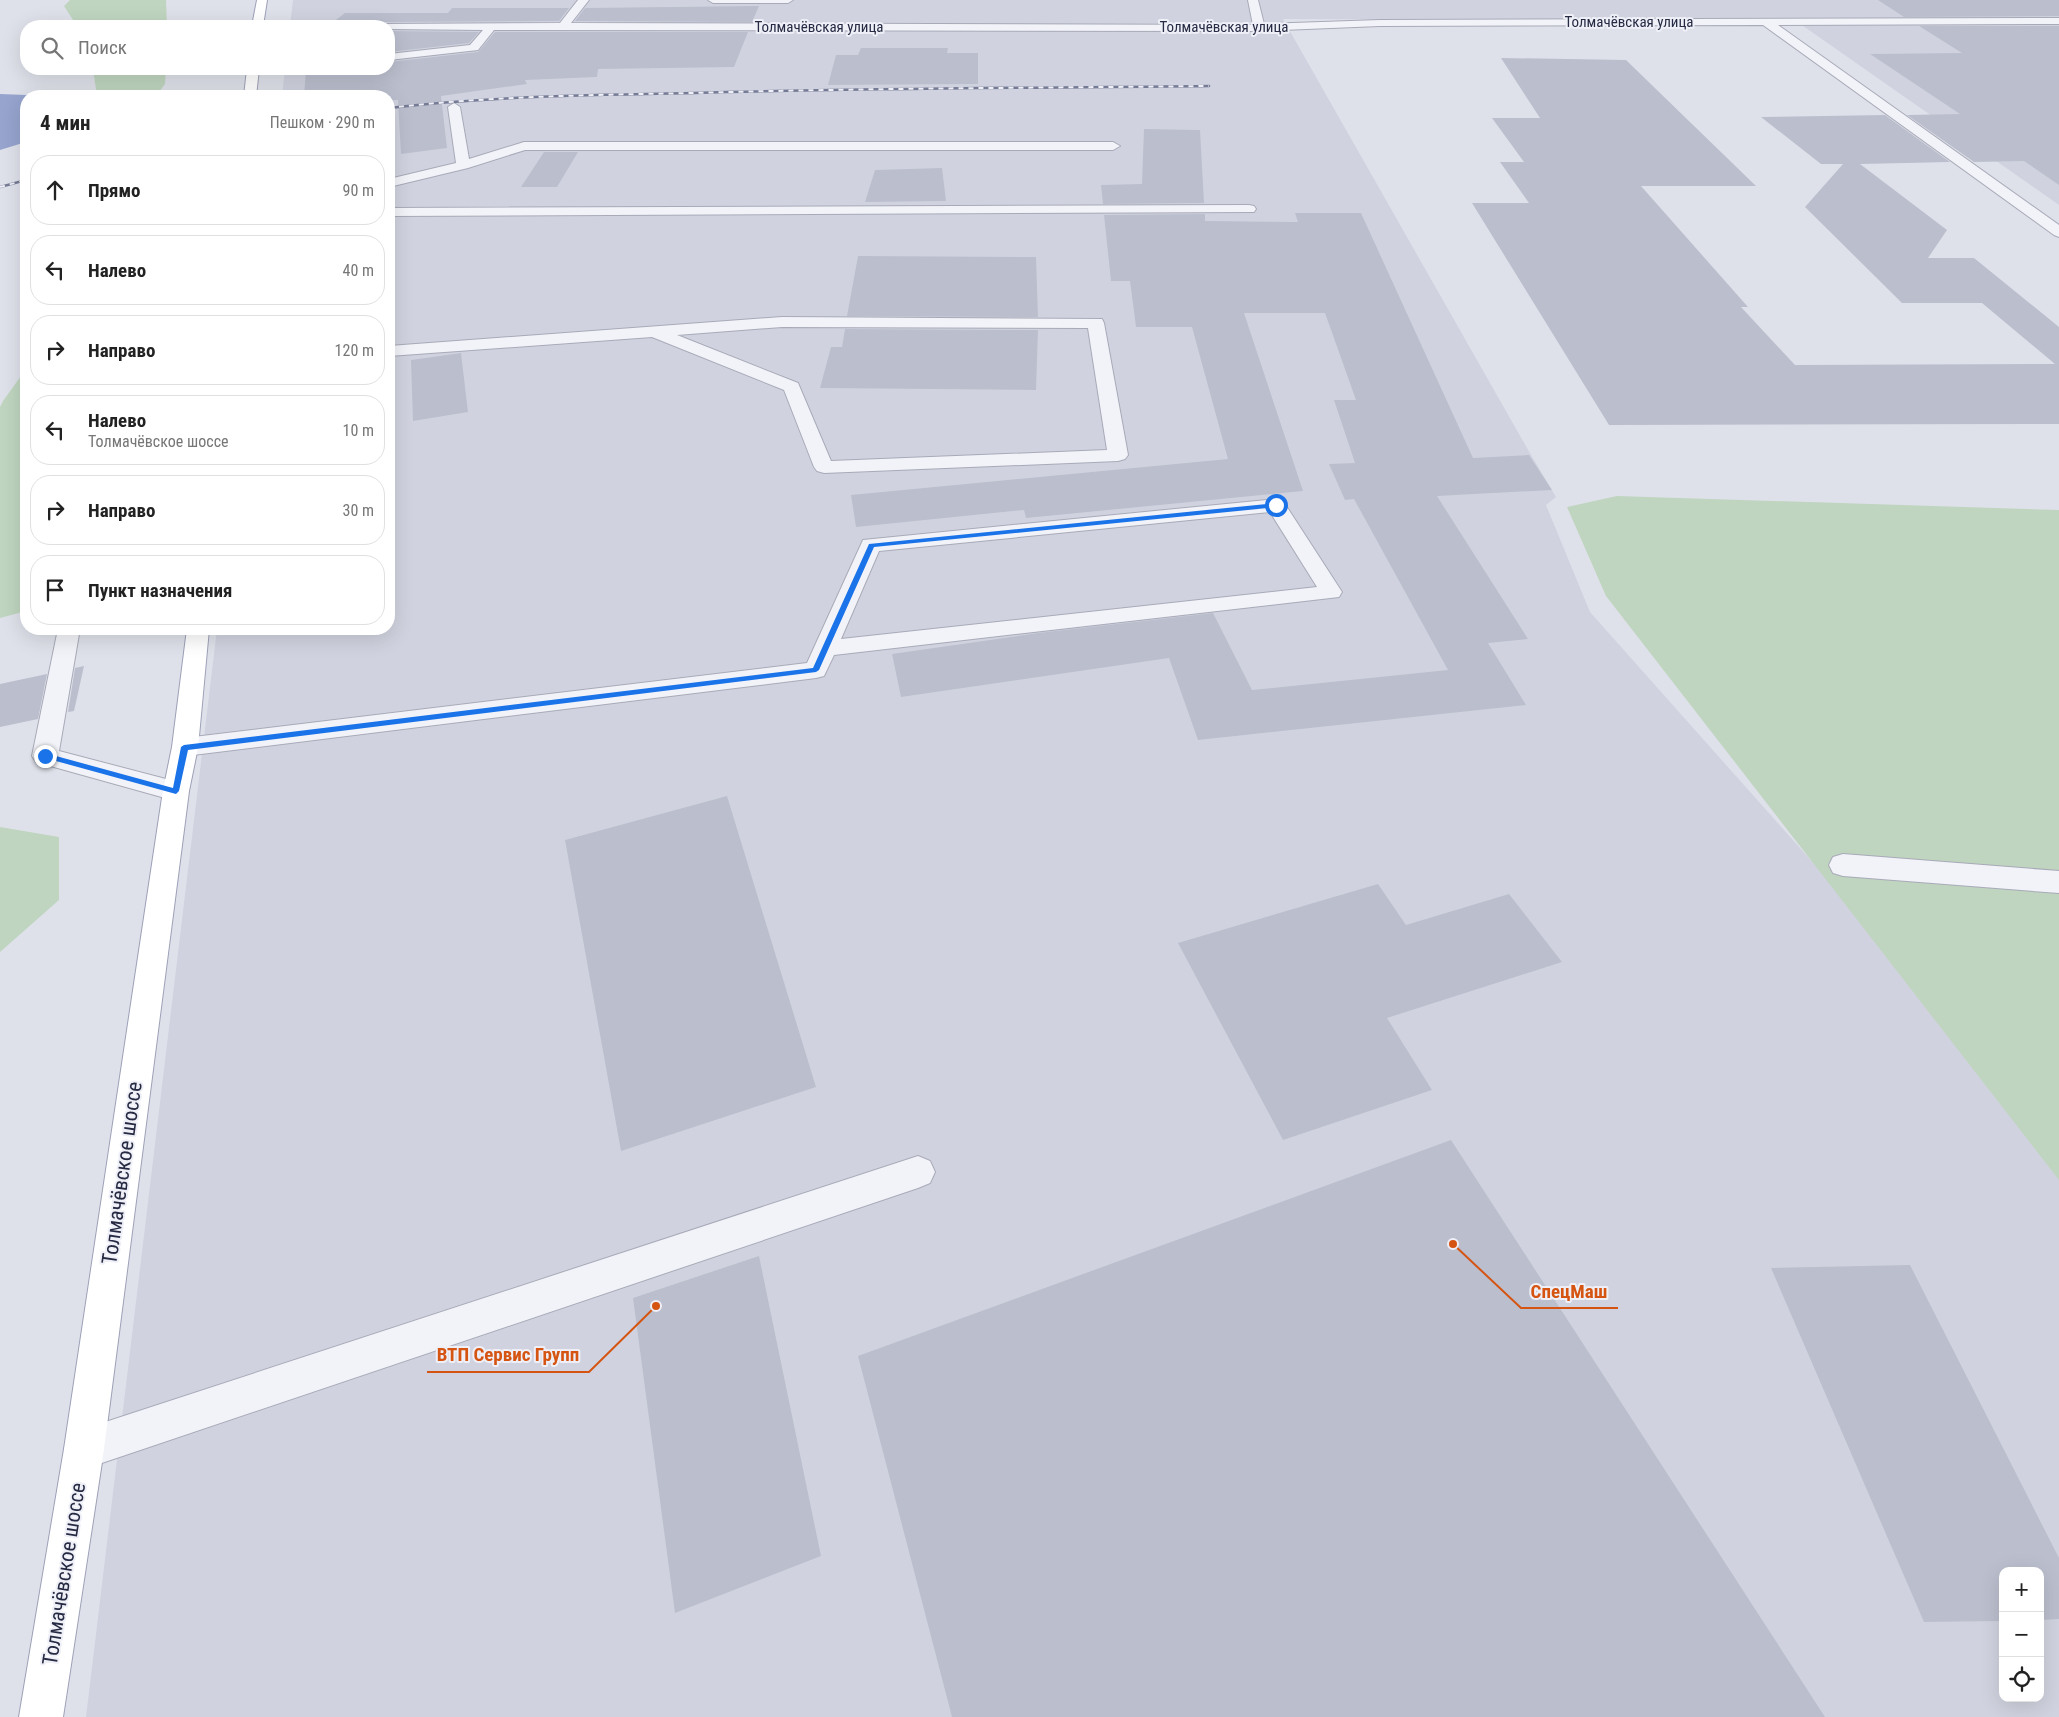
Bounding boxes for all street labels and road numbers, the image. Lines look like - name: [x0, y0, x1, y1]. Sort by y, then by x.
- street label: Толмачёвская улица: [1564, 13, 1694, 31]
- street label: Толмачёвская улица: [754, 18, 884, 36]
- street label: Толмачёвская улица: [1159, 18, 1289, 36]
- street label: Толмачёвское шоссе: [97, 1080, 147, 1266]
- street label: Толмачёвское шоссе: [38, 1481, 90, 1667]

